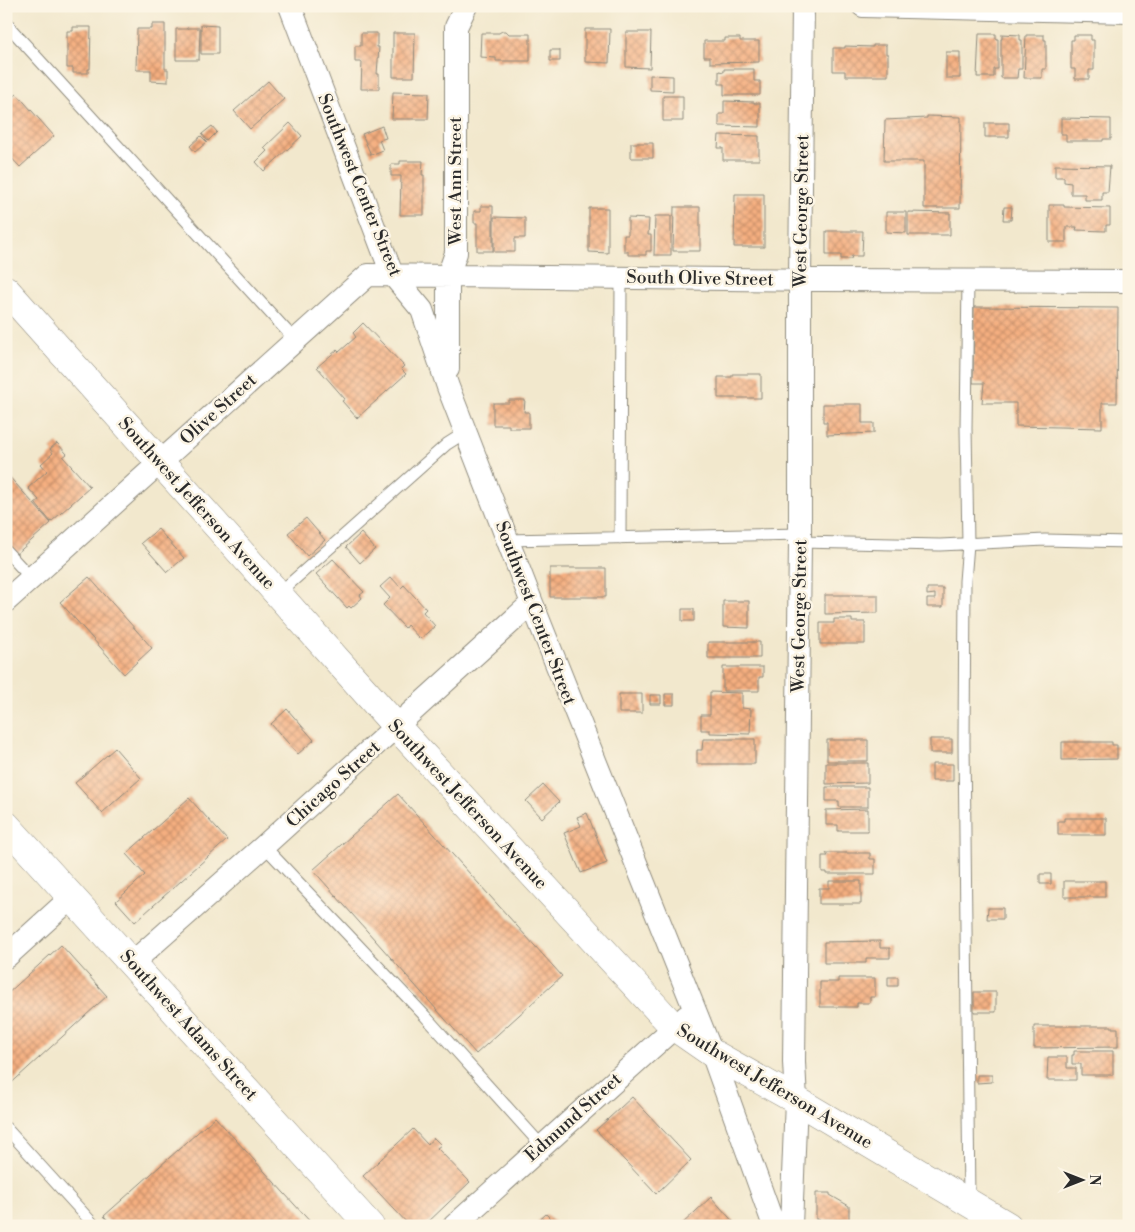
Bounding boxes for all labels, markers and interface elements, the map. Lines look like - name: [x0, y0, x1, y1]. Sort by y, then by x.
- street label: Southwest Center Street: [312, 90, 407, 281]
- street label: West Ann Street: [444, 116, 467, 246]
- street label: West George Street: [789, 134, 814, 289]
- street label: South Olive Street: [626, 266, 775, 291]
- street label: Olive Street: [175, 368, 262, 450]
- street label: Southwest Jefferson Avenue: [113, 412, 280, 594]
- street label: Southwest Center Street: [490, 518, 581, 709]
- street label: West George Street: [787, 539, 812, 694]
- street label: Southwest Jefferson Avenue: [383, 715, 552, 894]
- street label: Chicago Street: [281, 736, 386, 833]
- street label: Southwest Adams Street: [115, 945, 263, 1106]
- street label: Southwest Jefferson Avenue: [673, 1019, 877, 1154]
- street label: Edmund Street: [520, 1068, 627, 1167]
- north arrow: [1058, 1154, 1108, 1204]
- text: N: [1085, 1174, 1103, 1186]

